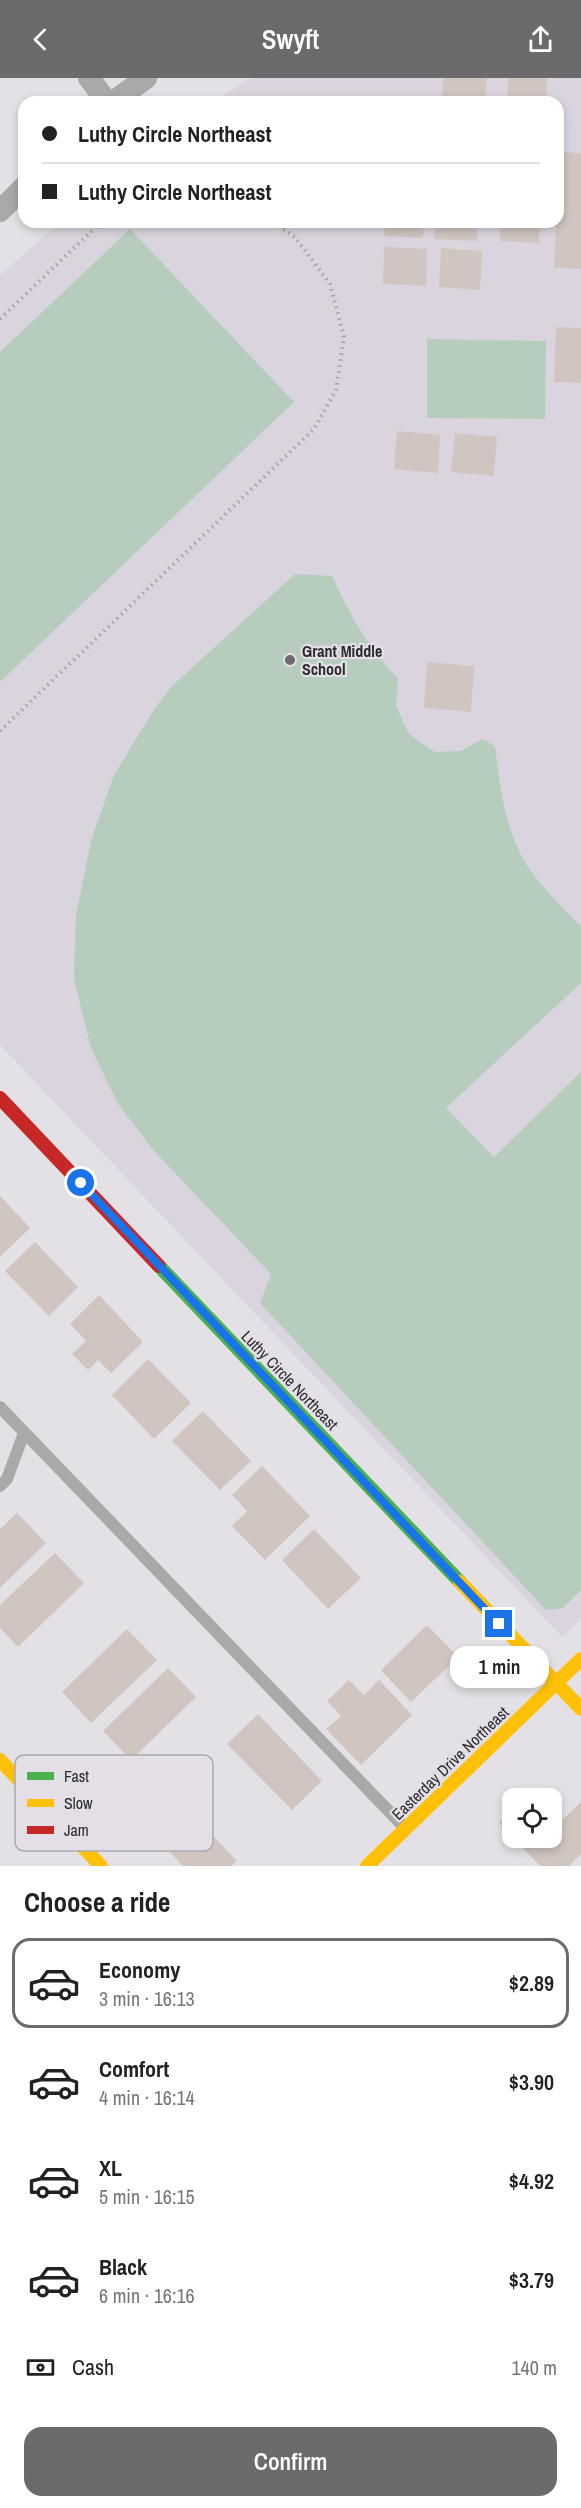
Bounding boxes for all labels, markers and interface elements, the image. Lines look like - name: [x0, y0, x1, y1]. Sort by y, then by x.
- text: Swyft: [262, 21, 319, 57]
- icon: back: [24, 23, 57, 56]
- icon: share: [524, 23, 557, 56]
- text: Luthy Circle Northeast: [78, 119, 271, 149]
- text: Luthy Circle Northeast: [78, 177, 271, 207]
- place label: Grant Middle School: [302, 640, 382, 680]
- marker: Grant Middle School: [283, 653, 297, 667]
- route start: [67, 1169, 94, 1196]
- street label: Luthy Circle Northeast: [237, 1325, 343, 1435]
- route end: [485, 1610, 512, 1637]
- callout: 1 min: [450, 1645, 548, 1687]
- text: 1 min: [478, 1653, 521, 1680]
- street label: Easterday Drive Northeast: [387, 1701, 513, 1825]
- legend: [15, 1755, 213, 1851]
- text: Fast: [64, 1765, 89, 1787]
- map controls: [502, 1788, 562, 1848]
- button: locate: [502, 1788, 562, 1848]
- text: Slow: [64, 1792, 93, 1814]
- text: Jam: [64, 1819, 89, 1841]
- text: Choose a ride: [24, 1884, 170, 1920]
- text: Economy: [99, 1955, 180, 1985]
- icon: car: [27, 1956, 81, 2010]
- text: $2.89: [509, 1968, 554, 1998]
- text: 3 min · 16:13: [99, 1985, 195, 2012]
- text: Comfort: [99, 2054, 169, 2084]
- icon: car: [27, 2055, 81, 2109]
- text: $3.90: [509, 2067, 554, 2097]
- text: 4 min · 16:14: [99, 2084, 195, 2111]
- text: XL: [99, 2153, 122, 2183]
- icon: car: [27, 2154, 81, 2208]
- text: $4.92: [509, 2166, 554, 2196]
- text: 5 min · 16:15: [99, 2183, 195, 2210]
- text: Black: [99, 2252, 147, 2282]
- icon: car: [27, 2253, 81, 2307]
- text: $3.79: [509, 2265, 554, 2295]
- text: 6 min · 16:16: [99, 2282, 195, 2309]
- icon: cash: [24, 2351, 57, 2384]
- text: Cash: [72, 2352, 114, 2382]
- text: 140 m: [511, 2354, 557, 2381]
- button: Confirm: [24, 2427, 557, 2496]

